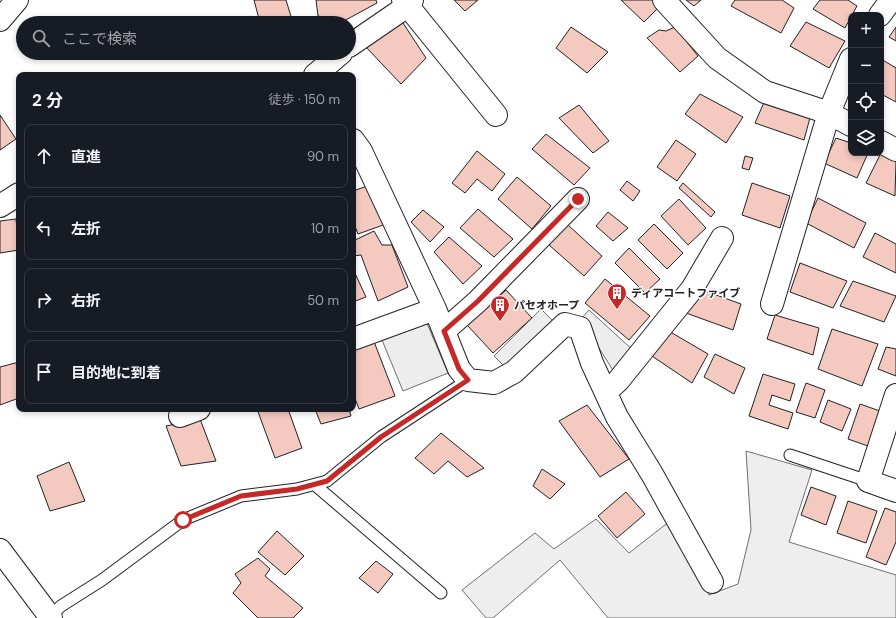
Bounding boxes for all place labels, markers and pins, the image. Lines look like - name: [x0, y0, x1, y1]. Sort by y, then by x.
- building icon: ディアコートファイブ: [606, 282, 628, 310]
- place label: ディアコートファイブ: [631, 286, 740, 300]
- building icon: パセオホープ: [489, 294, 511, 322]
- place label: パセオホープ: [514, 298, 579, 312]

